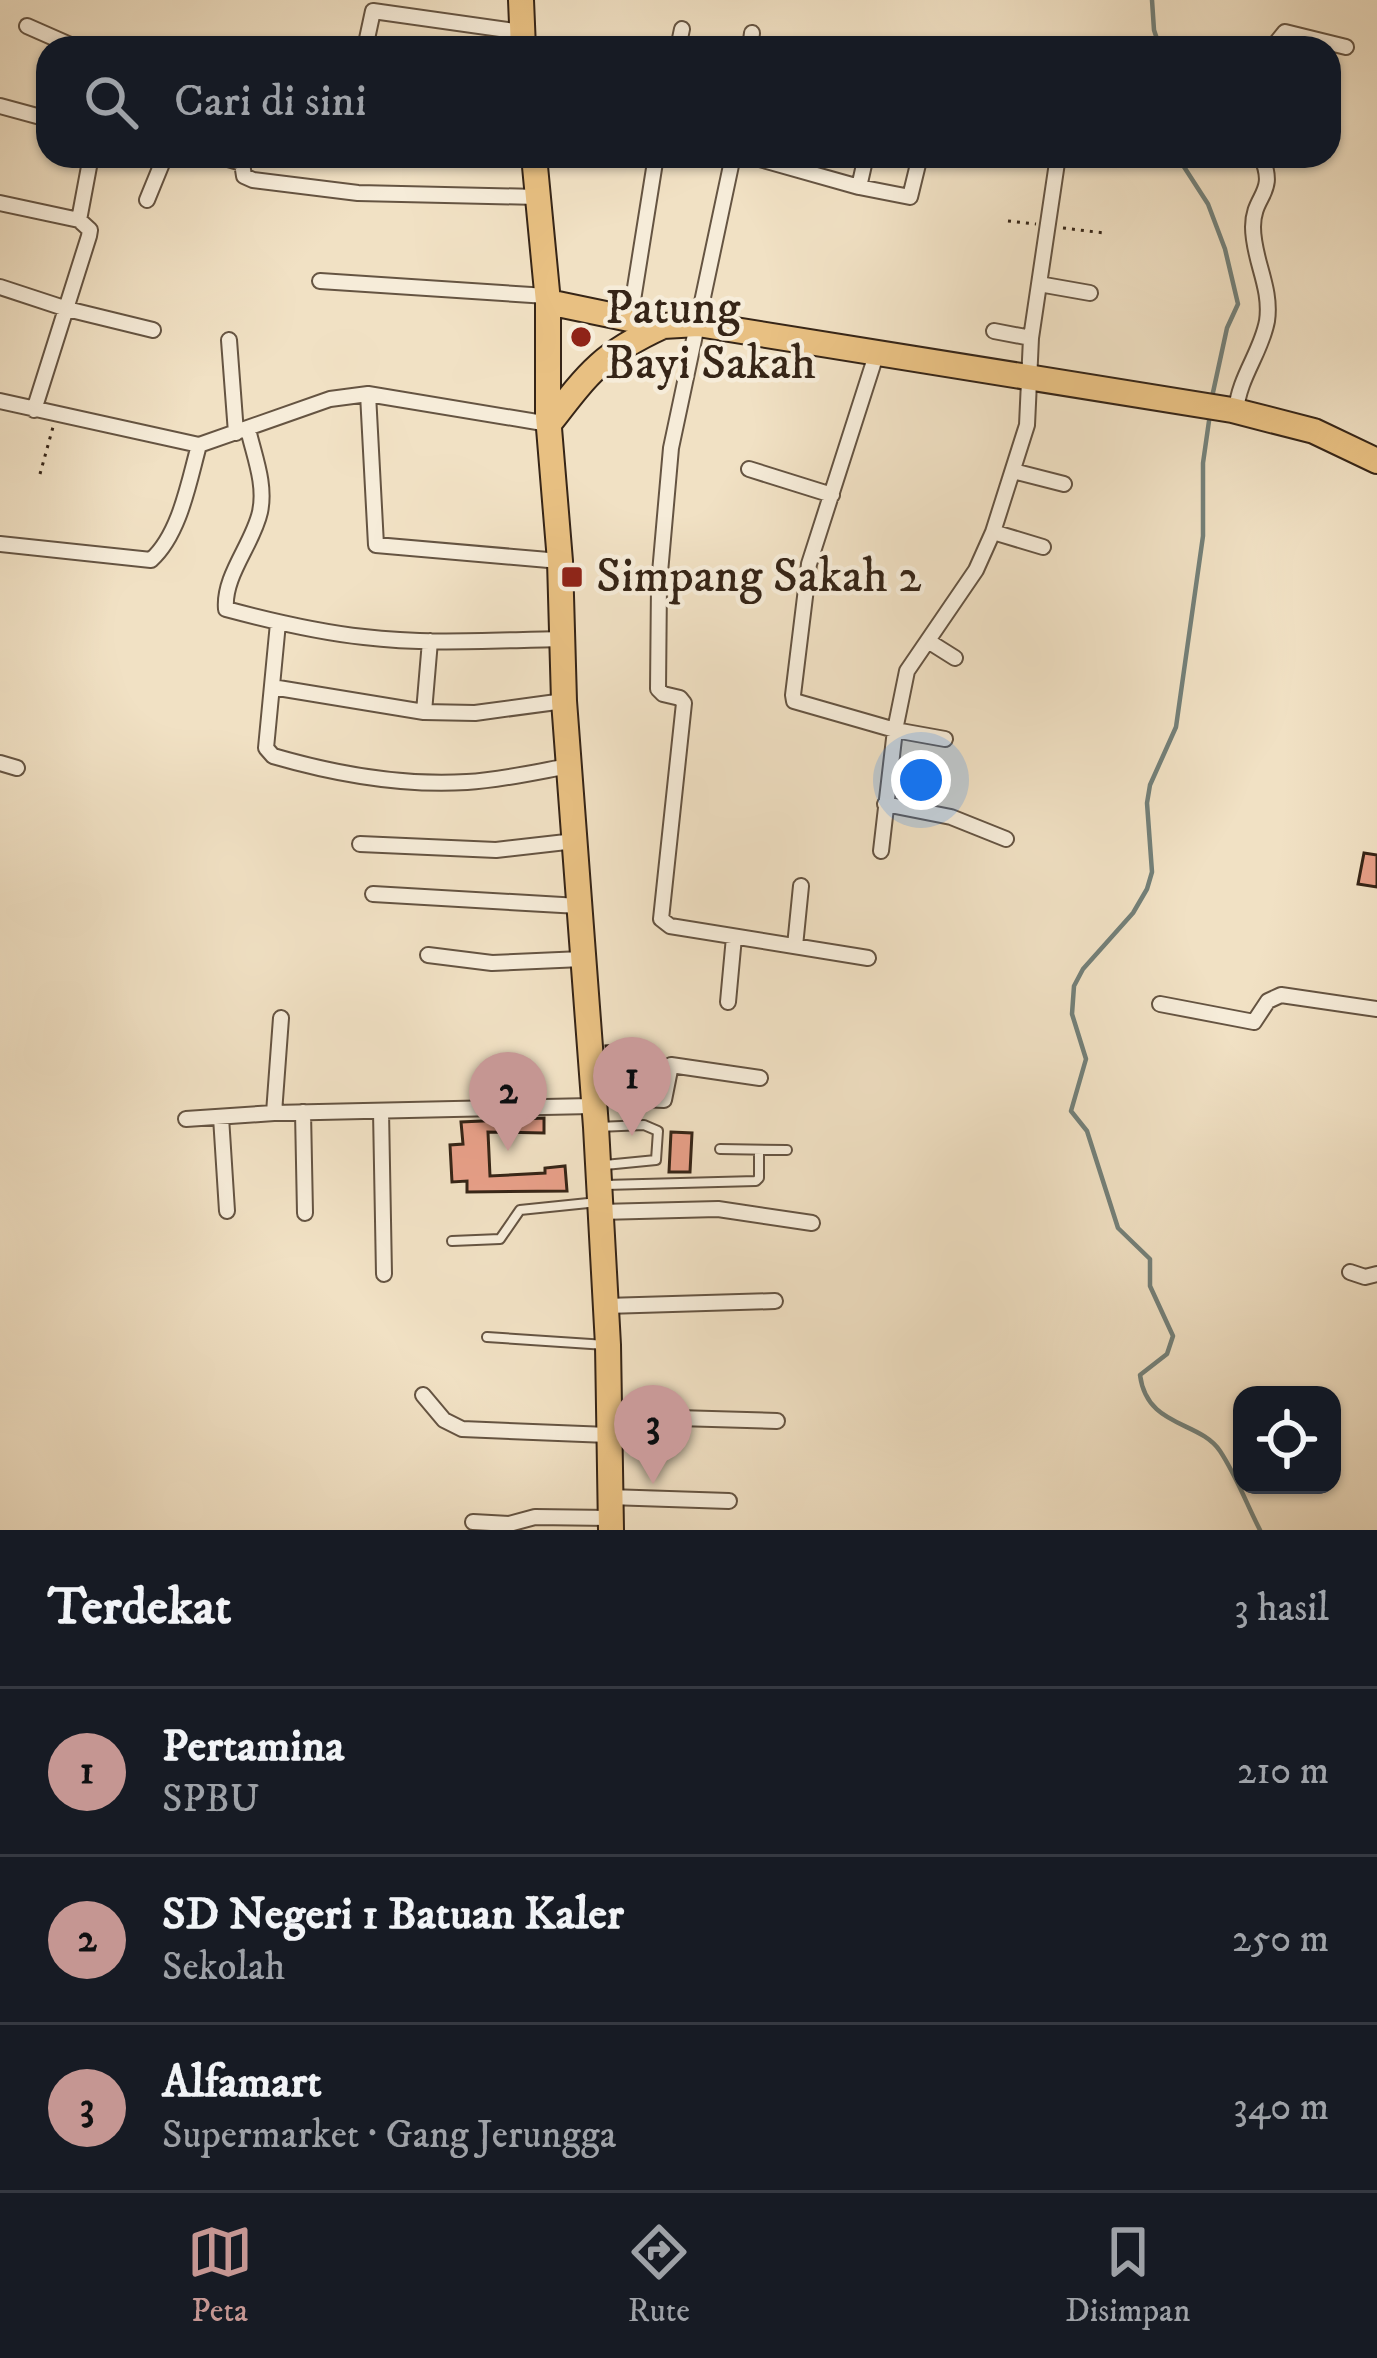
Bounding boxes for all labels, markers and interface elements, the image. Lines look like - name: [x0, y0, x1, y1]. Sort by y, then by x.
- search box: [36, 36, 1341, 168]
- icon: search: [78, 69, 144, 135]
- text: Cari di sini: [174, 74, 366, 130]
- place label: Patung Bayi Sakah: [605, 279, 816, 394]
- marker: Patung Bayi Sakah: [568, 324, 594, 350]
- place label: Simpang Sakah 2: [596, 547, 922, 607]
- marker: Simpang Sakah 2: [559, 564, 585, 590]
- your location: [891, 750, 951, 810]
- pin: 1: [593, 1037, 671, 1136]
- pin: 2: [469, 1052, 547, 1151]
- pin: 3: [614, 1385, 692, 1484]
- map controls: [1233, 1386, 1341, 1494]
- button: locate: [1233, 1386, 1341, 1494]
- text: Terdekat: [48, 1576, 231, 1640]
- text: 3 hasil: [1234, 1584, 1329, 1633]
- text: Pertamina: [162, 1719, 344, 1775]
- text: 1: [80, 1747, 94, 1796]
- text: 210 m: [1237, 1747, 1329, 1796]
- text: SPBU: [162, 1775, 260, 1824]
- text: SD Negeri 1 Batuan Kaler: [162, 1887, 624, 1943]
- text: 2: [77, 1915, 97, 1964]
- text: 250 m: [1232, 1915, 1329, 1964]
- text: Sekolah: [162, 1943, 285, 1992]
- text: Alfamart: [162, 2055, 322, 2111]
- text: 3: [80, 2083, 94, 2132]
- text: 340 m: [1233, 2083, 1329, 2132]
- text: Supermarket · Gang Jerungga: [162, 2111, 616, 2160]
- tab: Peta: [187, 2219, 253, 2332]
- tab: Rute: [626, 2219, 692, 2332]
- tab: Disimpan: [1065, 2219, 1190, 2332]

